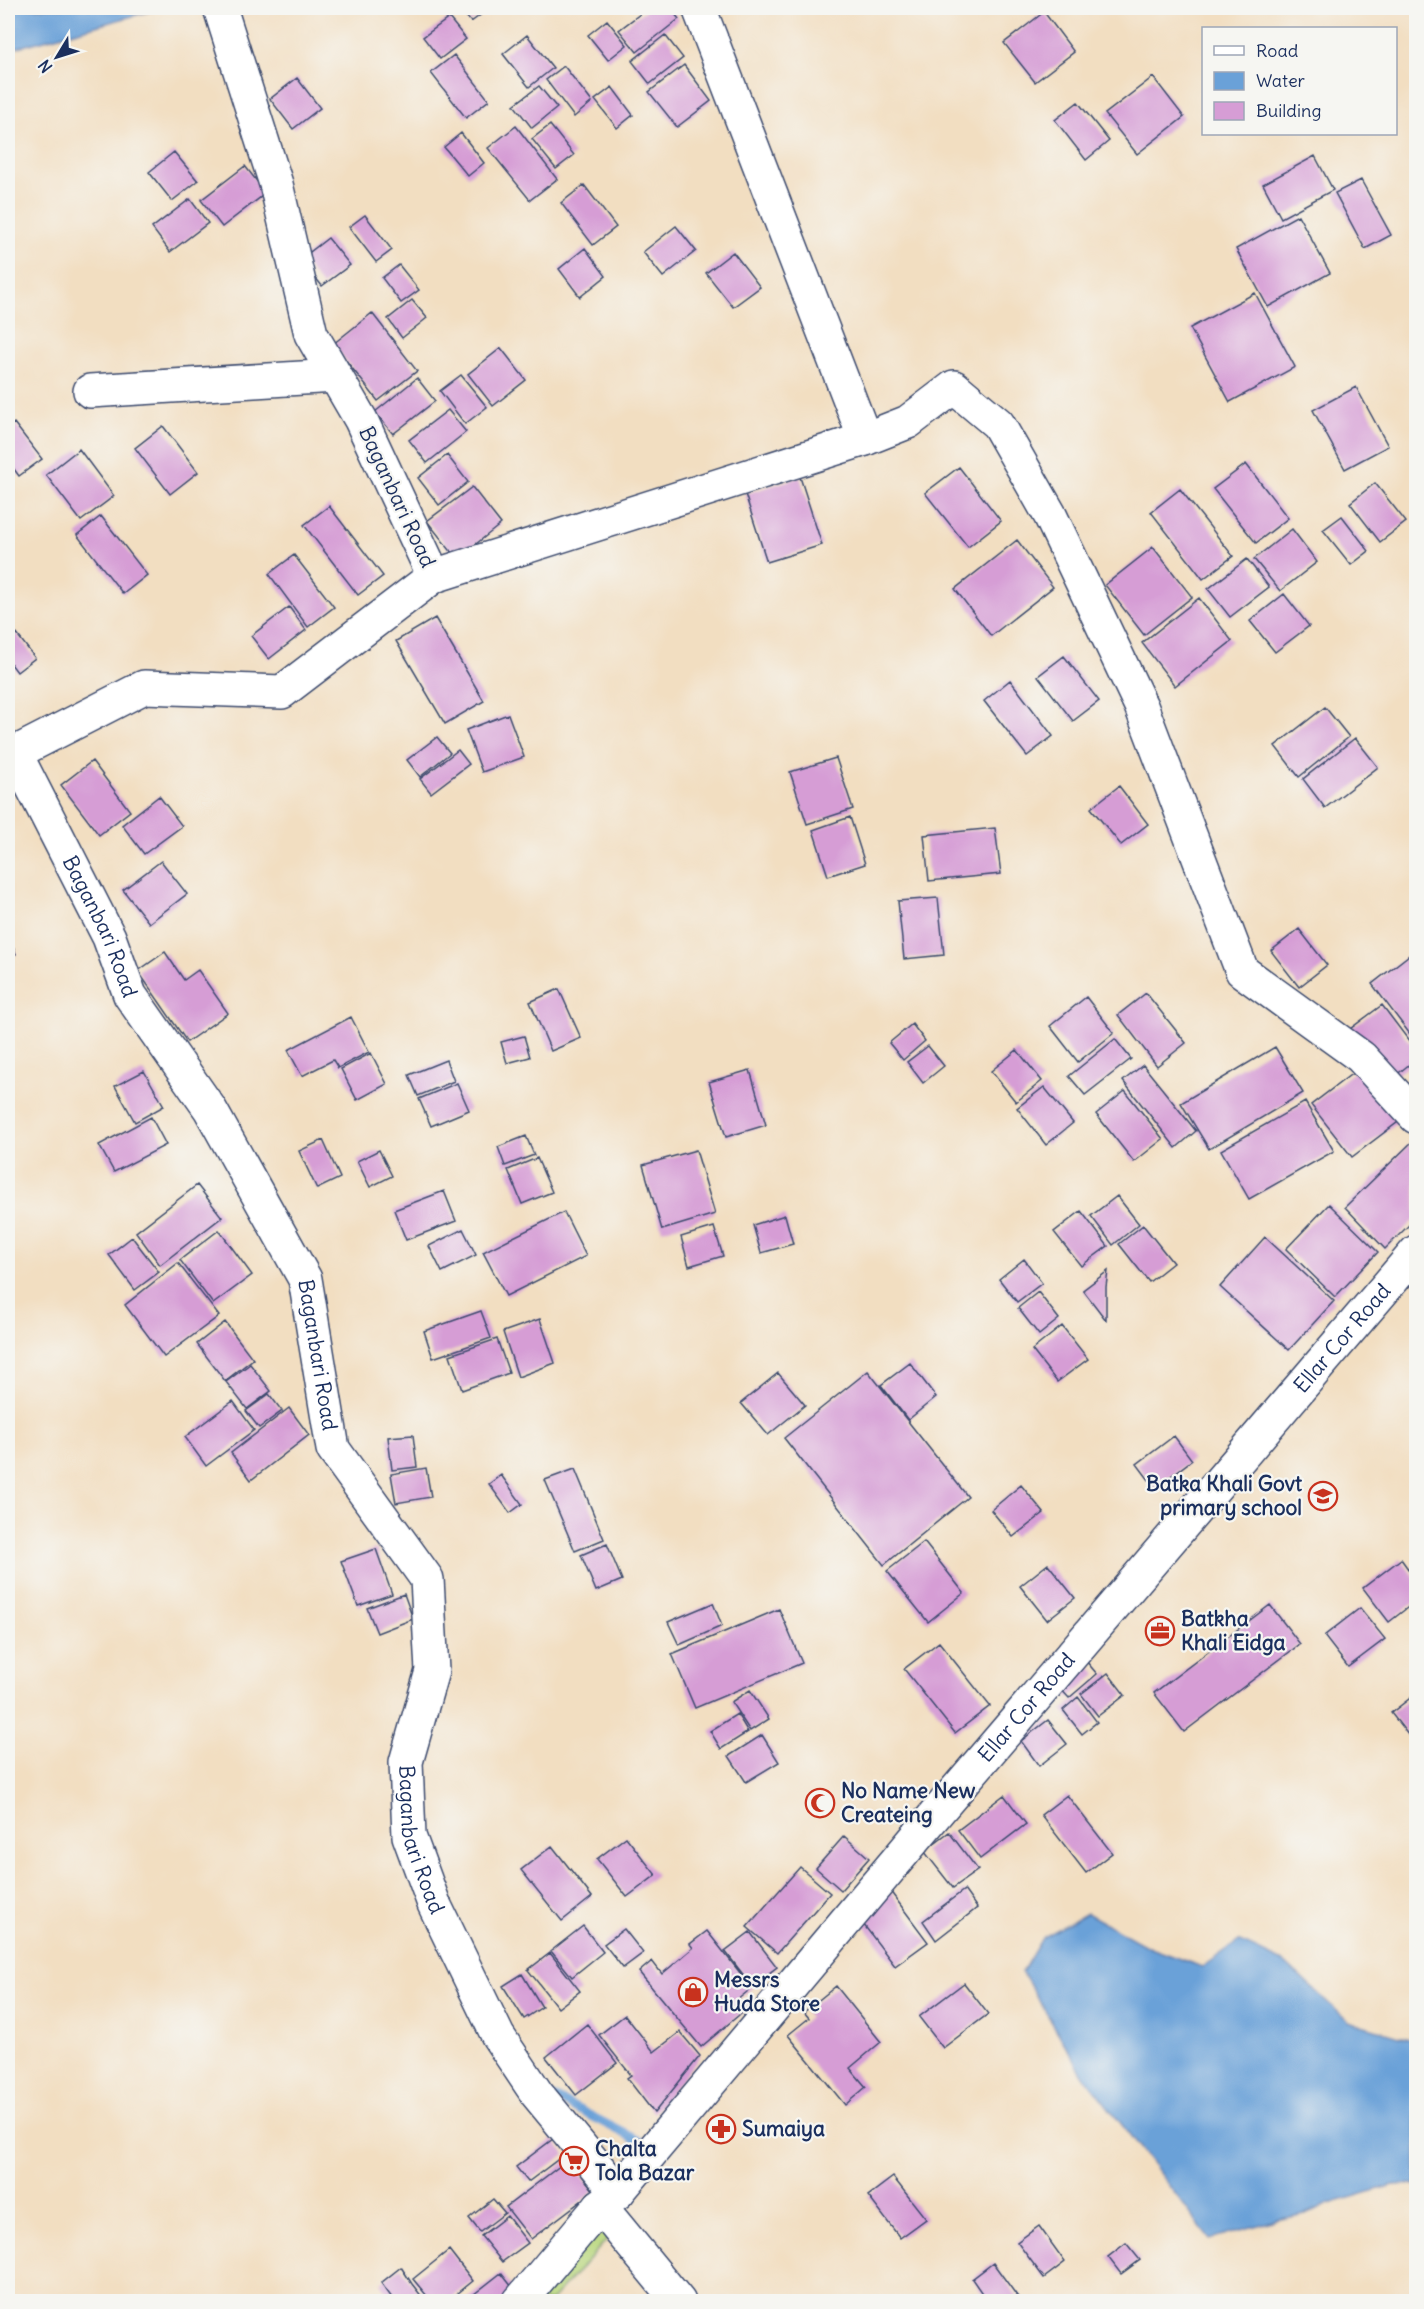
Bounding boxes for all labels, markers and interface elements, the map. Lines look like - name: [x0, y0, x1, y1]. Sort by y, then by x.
- north arrow: [27, 27, 87, 87]
- legend: [1202, 27, 1397, 135]
- text: Road: [1256, 39, 1299, 62]
- text: N: [34, 56, 56, 77]
- text: Water: [1256, 69, 1306, 92]
- text: Building: [1256, 99, 1321, 122]
- street label: Baganbari Road: [353, 422, 442, 572]
- street label: Baganbari Road: [57, 851, 144, 1001]
- street label: Baganbari Road: [292, 1277, 344, 1433]
- street label: Ellar Cor Road: [1288, 1278, 1396, 1398]
- place label: Batka Khali Govt primary school: [1146, 1470, 1303, 1521]
- school or university icon: Batka Khali Govt primary school: [1307, 1480, 1339, 1512]
- place label: Batkha Khali Eidga: [1181, 1605, 1286, 1656]
- office icon: Batkha Khali Eidga: [1144, 1615, 1176, 1647]
- street label: Ellar Cor Road: [972, 1647, 1081, 1768]
- street label: Baganbari Road: [393, 1765, 451, 1918]
- place label: No Name New Createing: [841, 1777, 976, 1828]
- mosque icon: No Name New Createing: [804, 1787, 836, 1819]
- place label: Messrs Huda Store: [714, 1966, 820, 2017]
- shop icon: Messrs Huda Store: [677, 1976, 709, 2008]
- pharmacy icon: Sumaiya: [705, 2113, 737, 2145]
- place label: Sumaiya: [742, 2115, 825, 2142]
- place label: Chalta Tola Bazar: [595, 2135, 695, 2186]
- supermarket icon: Chalta Tola Bazar: [558, 2145, 590, 2177]

